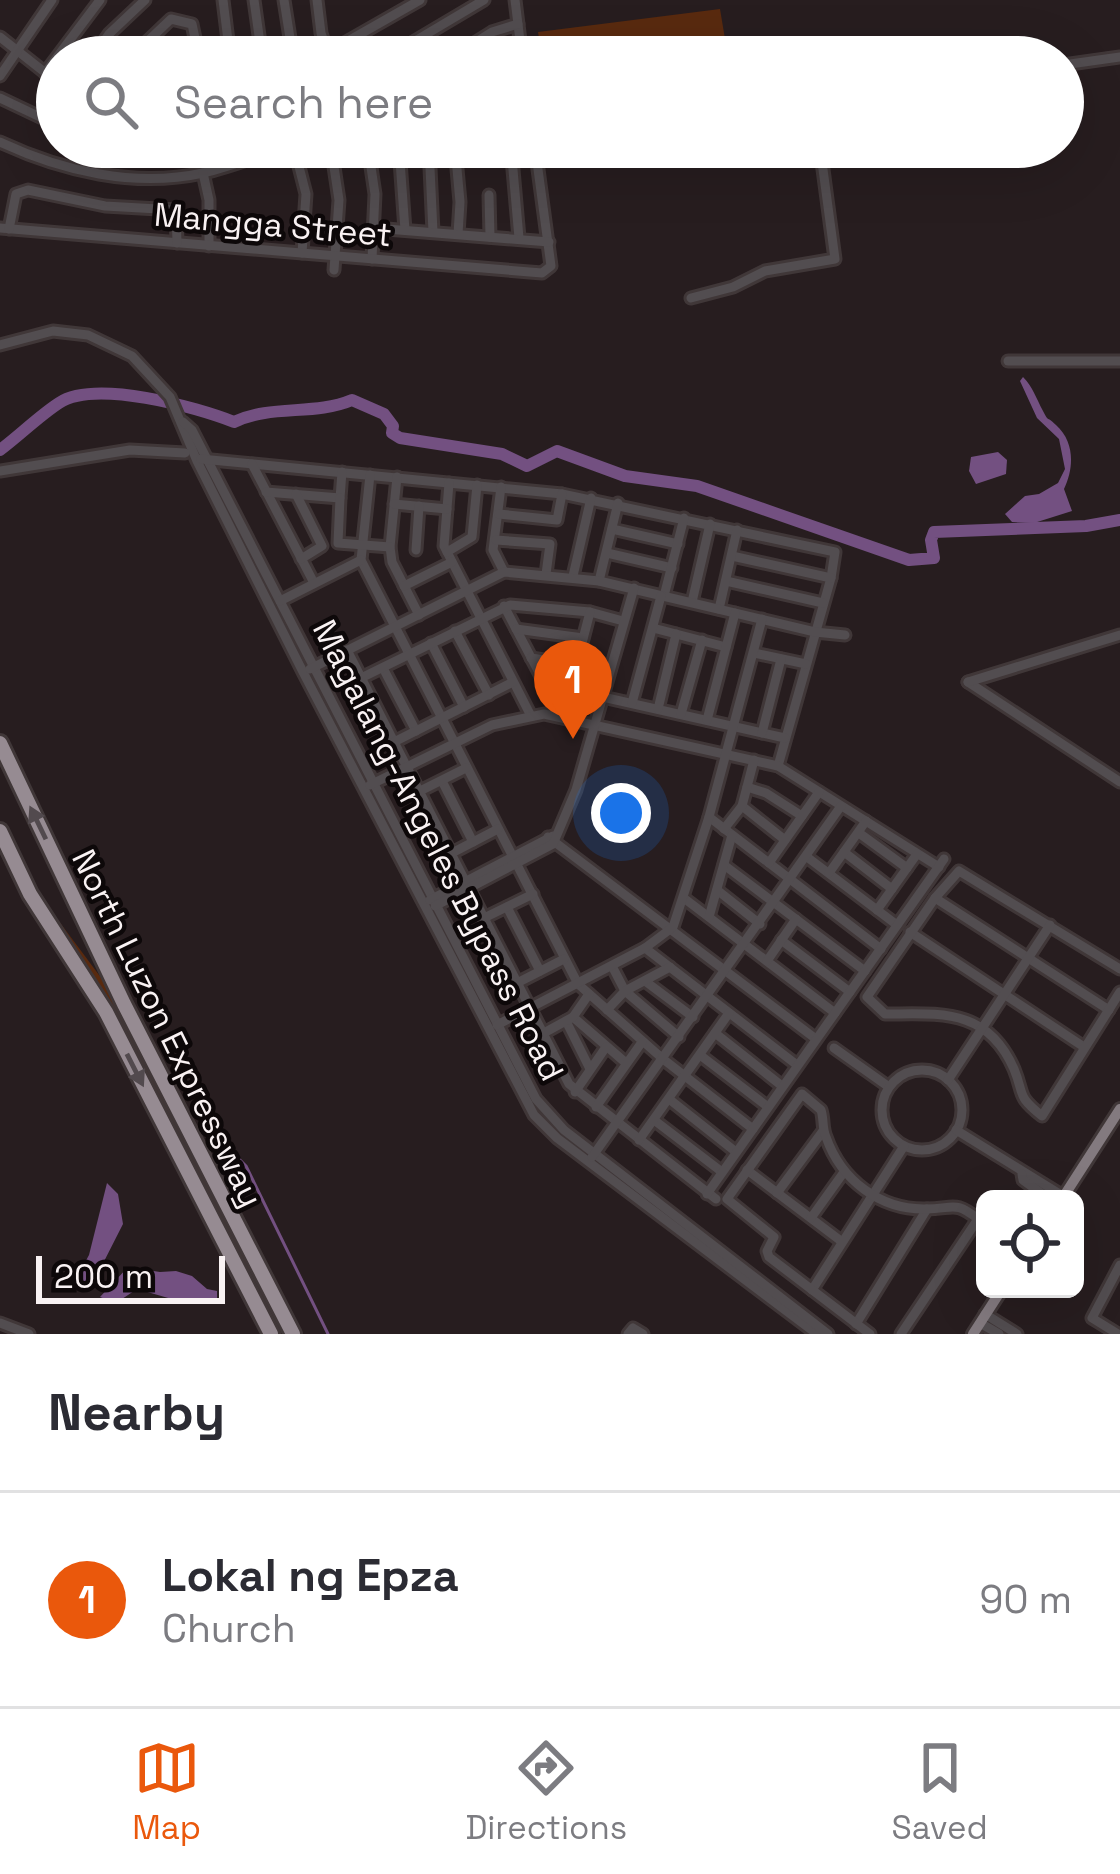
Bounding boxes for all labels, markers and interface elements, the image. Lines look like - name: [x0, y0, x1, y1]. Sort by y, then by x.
- search box: [36, 36, 1084, 168]
- icon: search: [78, 69, 144, 135]
- text: Search here: [174, 74, 433, 131]
- street label: Mangga Street: [152, 194, 394, 256]
- street label: Magalang-Angeles Bypass Road: [303, 613, 573, 1088]
- pin: 1: [534, 640, 612, 739]
- your location: [591, 783, 651, 843]
- one-way arrow: [28, 805, 48, 840]
- street label: North Luzon Expressway: [62, 843, 272, 1214]
- one-way arrow: [125, 1053, 145, 1087]
- map controls: [976, 1190, 1084, 1298]
- button: locate: [976, 1190, 1084, 1298]
- scale bar: [36, 1250, 225, 1303]
- text: 200 m: [54, 1256, 153, 1298]
- text: Nearby: [48, 1380, 225, 1445]
- text: Lokal ng Epza: [162, 1547, 459, 1604]
- text: 1: [78, 1575, 96, 1624]
- text: 90 m: [980, 1575, 1072, 1624]
- text: Church: [162, 1604, 296, 1653]
- tab: Map: [132, 1735, 201, 1849]
- tab: Directions: [465, 1735, 627, 1849]
- tab: Saved: [892, 1735, 988, 1849]

